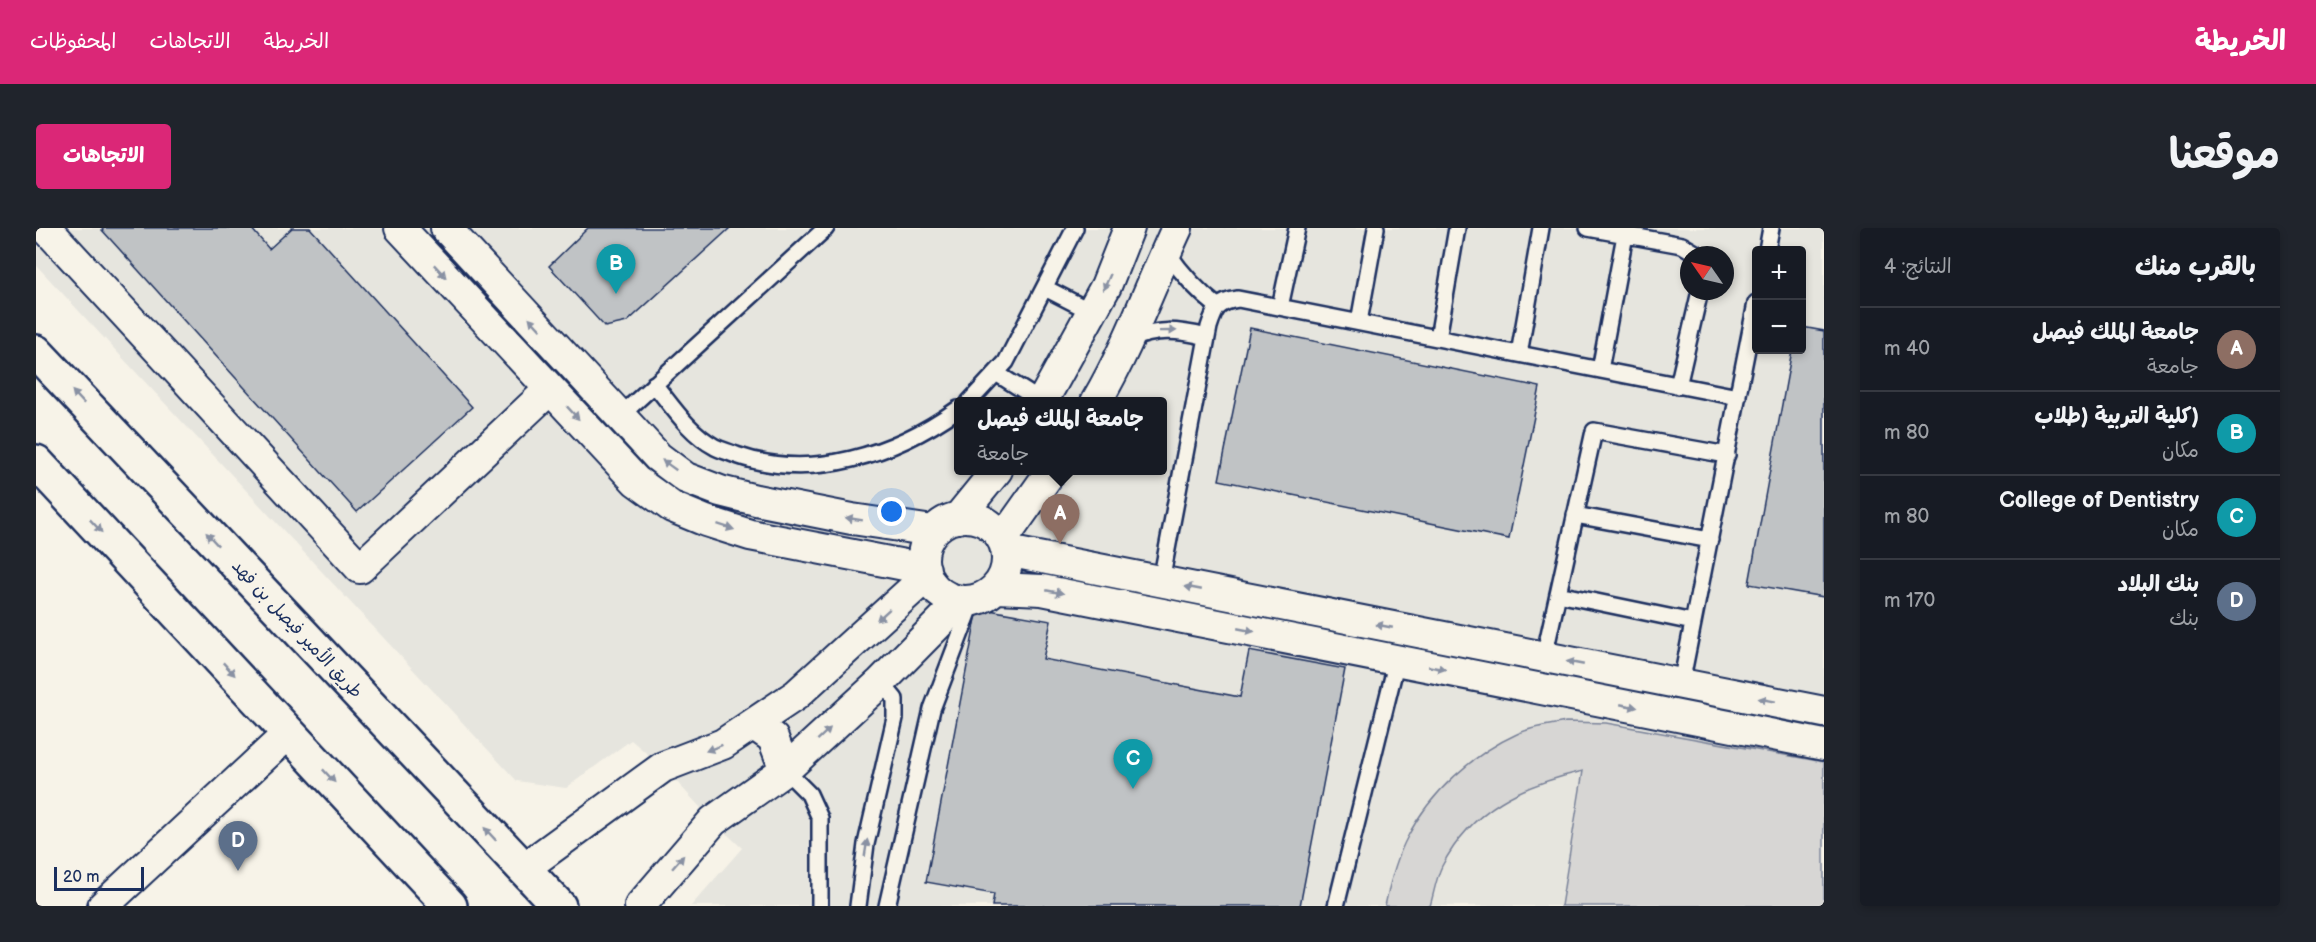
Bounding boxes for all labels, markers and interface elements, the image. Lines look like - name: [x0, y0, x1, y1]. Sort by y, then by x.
- text: الخريطة: [2195, 25, 2286, 58]
- text: المحفوظات: [30, 29, 116, 54]
- text: الاتجاهات: [149, 29, 231, 54]
- text: الخريطة: [264, 29, 329, 54]
- button: الاتجاهات: [36, 124, 171, 189]
- text: موقعنا: [2169, 130, 2280, 181]
- pin: B: [596, 244, 636, 294]
- north arrow: [1680, 246, 1734, 300]
- map controls: [1752, 246, 1806, 354]
- button: +: [1752, 246, 1806, 300]
- text: بالقرب منك: [2135, 252, 2256, 283]
- text: النتائج: 4: [1884, 255, 1952, 279]
- one-way arrow: [432, 263, 446, 277]
- one-way arrow: [1102, 274, 1112, 292]
- button: −: [1752, 300, 1806, 354]
- one-way arrow: [529, 317, 543, 331]
- text: جامعة الملك فيصل: [2033, 319, 2199, 346]
- one-way arrow: [1158, 326, 1177, 336]
- text: 40 m: [1884, 337, 1930, 361]
- text: A: [2230, 337, 2243, 361]
- text: جامعة: [2147, 355, 2199, 379]
- one-way arrow: [72, 390, 86, 404]
- popup: [954, 397, 1167, 475]
- text: (كلية التربية (طلاب: [2034, 403, 2199, 430]
- one-way arrow: [565, 406, 579, 420]
- text: جامعة الملك فيصل: [977, 406, 1144, 433]
- text: 80 m: [1884, 421, 1929, 445]
- text: B: [2229, 421, 2244, 445]
- text: مكان: [2162, 439, 2199, 463]
- text: جامعة: [977, 442, 1029, 466]
- one-way arrow: [661, 460, 676, 472]
- text: College of Dentistry: [1999, 487, 2199, 514]
- pin: A: [1040, 494, 1080, 544]
- your location: [877, 497, 906, 526]
- text: 80 m: [1884, 505, 1929, 529]
- text: C: [2229, 505, 2244, 529]
- one-way arrow: [845, 514, 864, 523]
- text: مكان: [2162, 518, 2199, 542]
- one-way arrow: [89, 519, 103, 534]
- one-way arrow: [717, 523, 735, 532]
- one-way arrow: [206, 532, 219, 547]
- street label: طريق الأمير فيصل بن فهد: [227, 554, 368, 703]
- text: بنك البلاد: [2117, 571, 2199, 598]
- one-way arrow: [1183, 583, 1202, 592]
- one-way arrow: [1045, 588, 1064, 597]
- text: 170 m: [1884, 589, 1935, 613]
- text: D: [2230, 589, 2243, 613]
- text: بنك: [2169, 607, 2199, 631]
- one-way arrow: [876, 608, 891, 621]
- one-way arrow: [1374, 621, 1393, 630]
- one-way arrow: [1237, 626, 1256, 635]
- one-way arrow: [1565, 658, 1584, 667]
- one-way arrow: [222, 661, 235, 676]
- one-way arrow: [1428, 664, 1447, 673]
- one-way arrow: [1757, 695, 1776, 704]
- one-way arrow: [1619, 702, 1638, 711]
- one-way arrow: [817, 727, 832, 741]
- pin: C: [1114, 740, 1152, 789]
- one-way arrow: [705, 744, 723, 753]
- one-way arrow: [322, 768, 335, 783]
- pin: D: [218, 822, 258, 871]
- one-way arrow: [483, 827, 497, 841]
- one-way arrow: [861, 838, 870, 857]
- one-way arrow: [671, 855, 684, 870]
- scale bar: [54, 864, 144, 892]
- text: 20 m: [63, 868, 99, 887]

